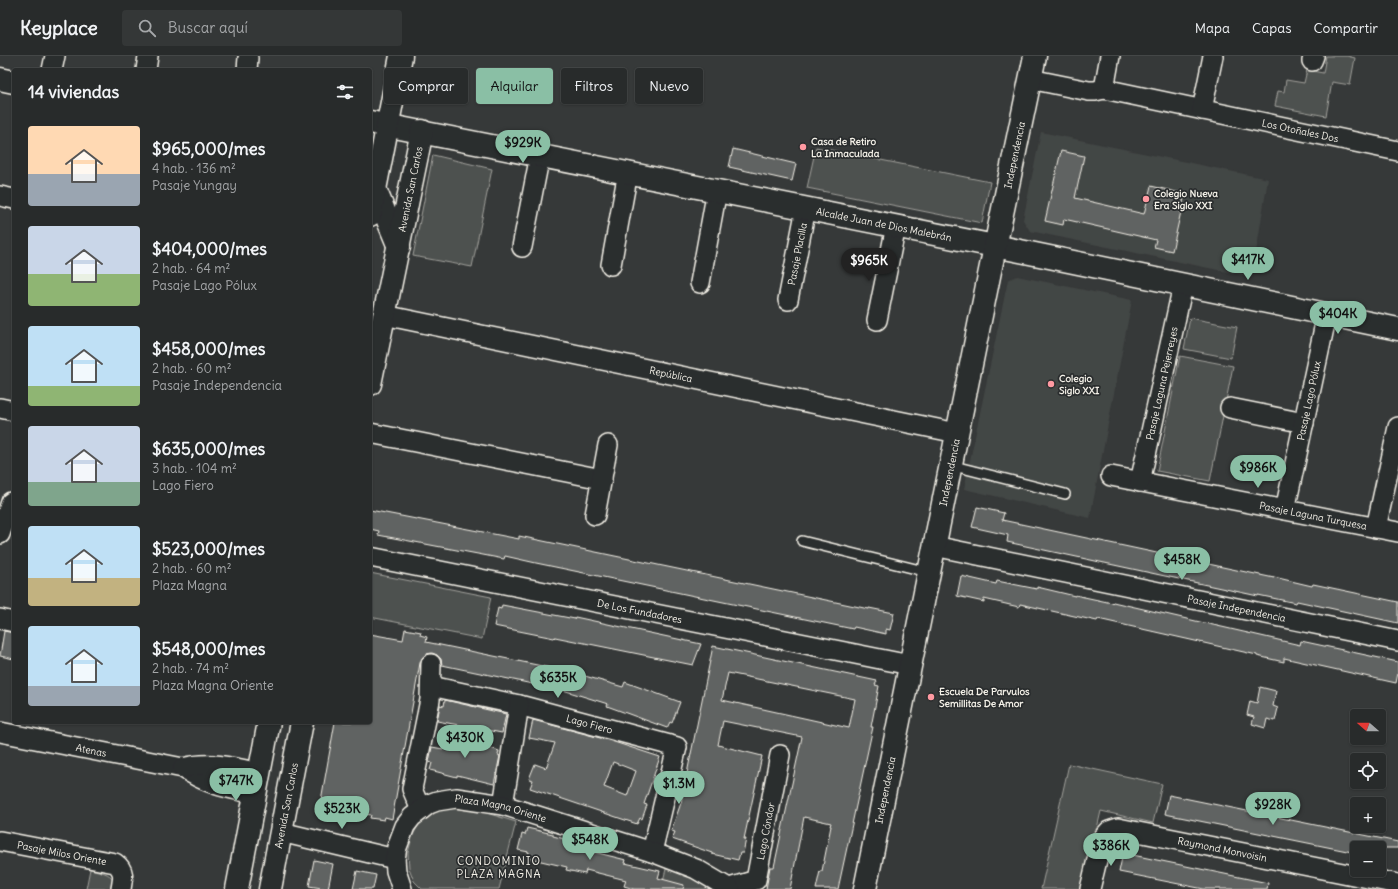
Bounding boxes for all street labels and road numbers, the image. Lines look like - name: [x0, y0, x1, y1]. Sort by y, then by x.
- street label: Los Otoñales Dos: [1261, 116, 1340, 145]
- street label: Independencia: [1001, 120, 1028, 190]
- street label: Avenida San Carlos: [395, 145, 426, 233]
- street label: Alcalde Juan de Dios Malebrán: [815, 205, 953, 244]
- street label: Pasaje Placilla: [785, 221, 810, 286]
- street label: Pasaje Laguna Pejerreyes: [1143, 325, 1181, 441]
- street label: Pasaje Lago Pólux: [1294, 360, 1324, 442]
- street label: República: [648, 364, 694, 385]
- street label: Independencia: [937, 437, 963, 507]
- street label: Pasaje Laguna Turquesa: [1258, 499, 1368, 533]
- street label: Pasaje Independencia: [1186, 592, 1287, 625]
- street label: De Los Fundadores: [596, 597, 684, 626]
- street label: Lago Fiero: [565, 712, 614, 737]
- street label: Atenas: [75, 741, 108, 760]
- street label: Independencia: [872, 755, 899, 825]
- street label: Avenida San Carlos: [272, 761, 301, 850]
- street label: Plaza Magna Oriente: [454, 792, 548, 825]
- street label: Lago Cóndor: [754, 801, 778, 861]
- street label: Raymond Monvoisin: [1176, 834, 1268, 865]
- street label: Pasaje Milos Oriente: [16, 838, 108, 868]

